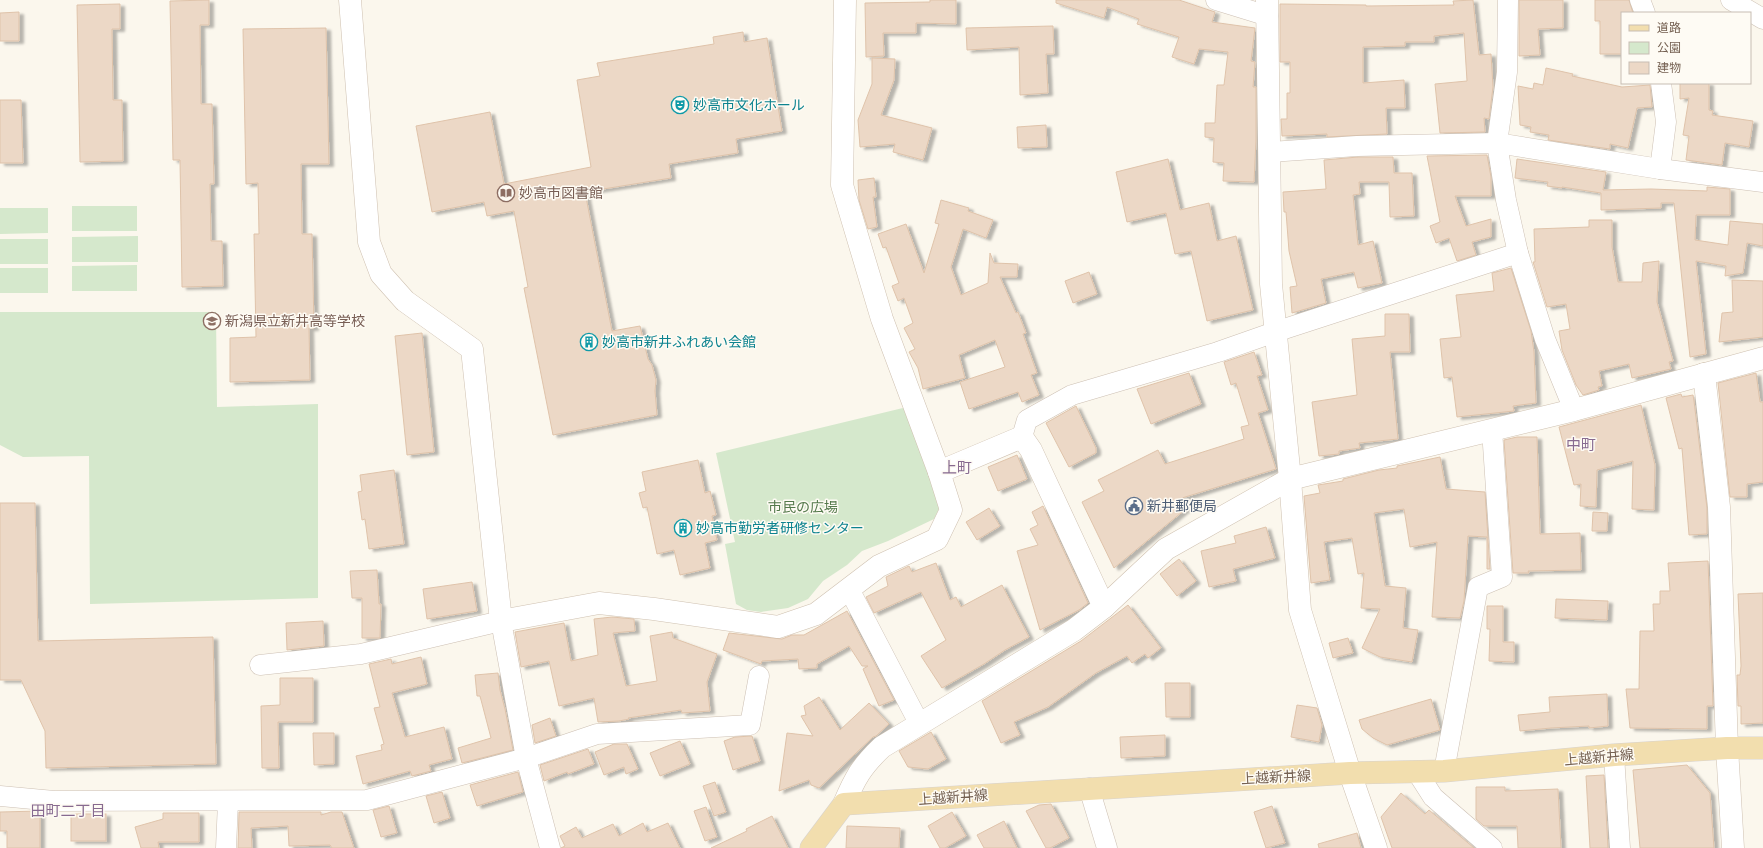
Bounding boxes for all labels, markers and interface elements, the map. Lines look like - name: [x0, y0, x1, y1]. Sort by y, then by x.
- legend: [1621, 12, 1751, 84]
- text: 道路: [1657, 20, 1681, 35]
- text: 公園: [1657, 40, 1681, 55]
- text: 建物: [1657, 60, 1681, 75]
- theatre icon: 妙高市文化ホール: [670, 95, 690, 115]
- place label: 妙高市文化ホール: [693, 96, 805, 114]
- library icon: 妙高市図書館: [496, 183, 516, 203]
- place label: 妙高市図書館: [519, 184, 603, 202]
- school or university icon: 新潟県立新井高等学校: [202, 311, 222, 331]
- place label: 新潟県立新井高等学校: [225, 312, 365, 330]
- building icon: 妙高市新井ふれあい会館: [579, 332, 599, 352]
- place label: 妙高市新井ふれあい会館: [602, 333, 756, 351]
- district label: 中町: [1566, 435, 1596, 454]
- district label: 上町: [942, 458, 972, 477]
- public building icon: 新井郵便局: [1124, 496, 1144, 516]
- place label: 新井郵便局: [1147, 497, 1217, 515]
- park label: 市民の広場: [768, 498, 838, 516]
- building icon: 妙高市勤労者研修センター: [673, 518, 693, 538]
- place label: 妙高市勤労者研修センター: [696, 519, 864, 537]
- street label: 上越新井線: [1563, 745, 1635, 769]
- street label: 上越新井線: [1241, 766, 1311, 788]
- street label: 上越新井線: [917, 786, 989, 808]
- district label: 田町二丁目: [30, 801, 106, 820]

